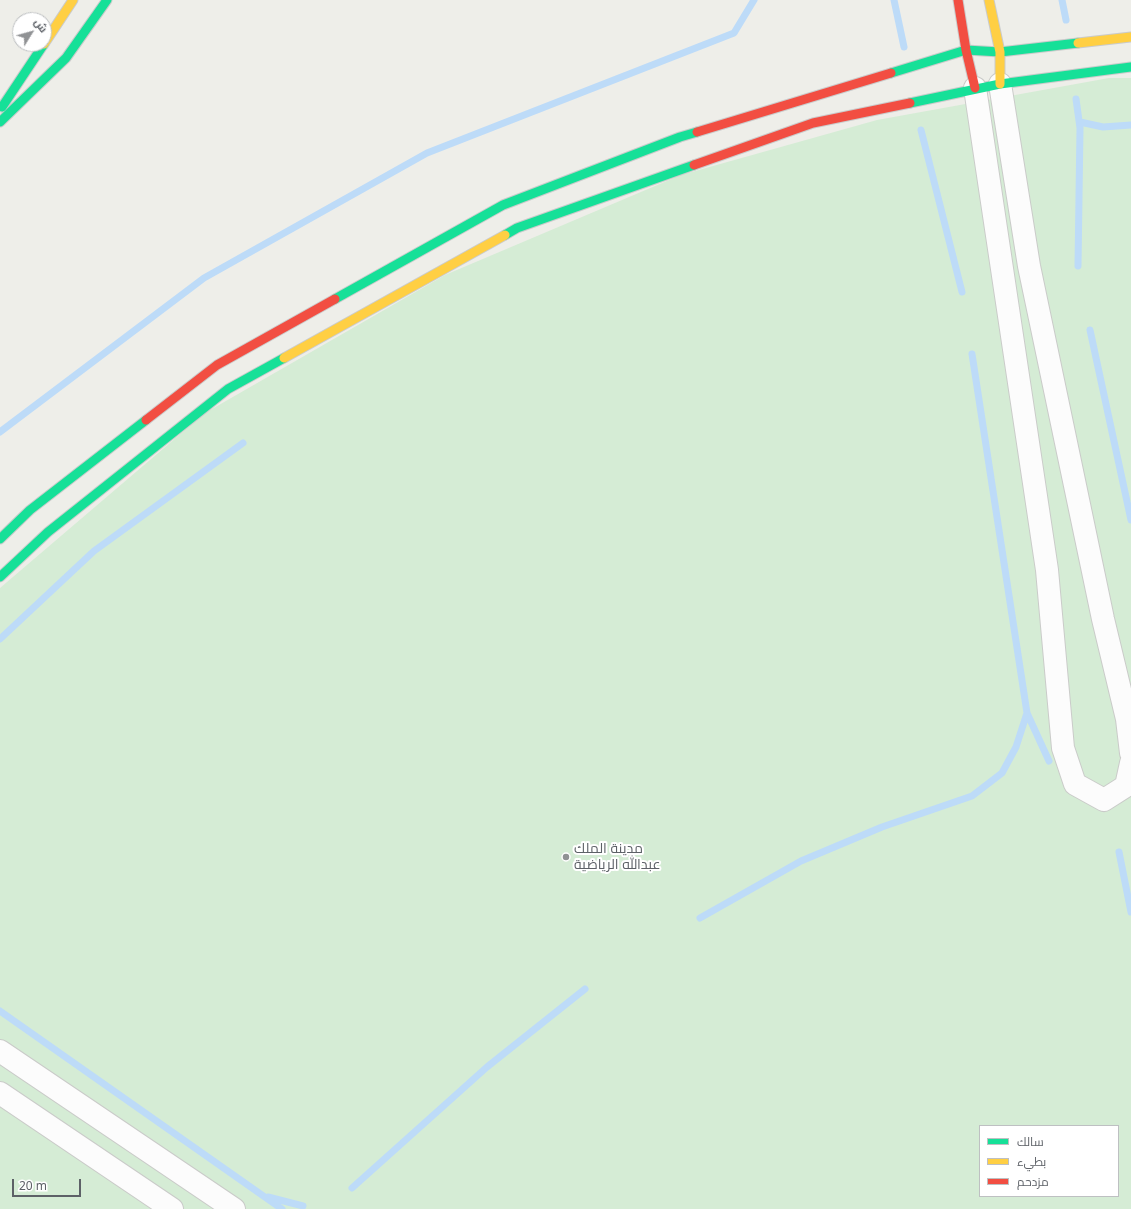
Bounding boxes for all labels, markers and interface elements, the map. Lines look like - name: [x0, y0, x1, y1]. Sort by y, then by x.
- north arrow: [12, 12, 52, 52]
- text: ش: [31, 15, 51, 35]
- place label: مدينة الملك عبدالله الرياضية: [574, 841, 661, 874]
- marker: مدينة الملك عبدالله الرياضية: [561, 852, 571, 862]
- legend: [979, 1125, 1119, 1197]
- text: سالك: [1017, 1133, 1044, 1150]
- text: بطيء: [1017, 1153, 1046, 1170]
- scale bar: [14, 1171, 83, 1197]
- text: مزدحم: [1017, 1173, 1049, 1190]
- text: 20 m: [19, 1177, 47, 1194]

